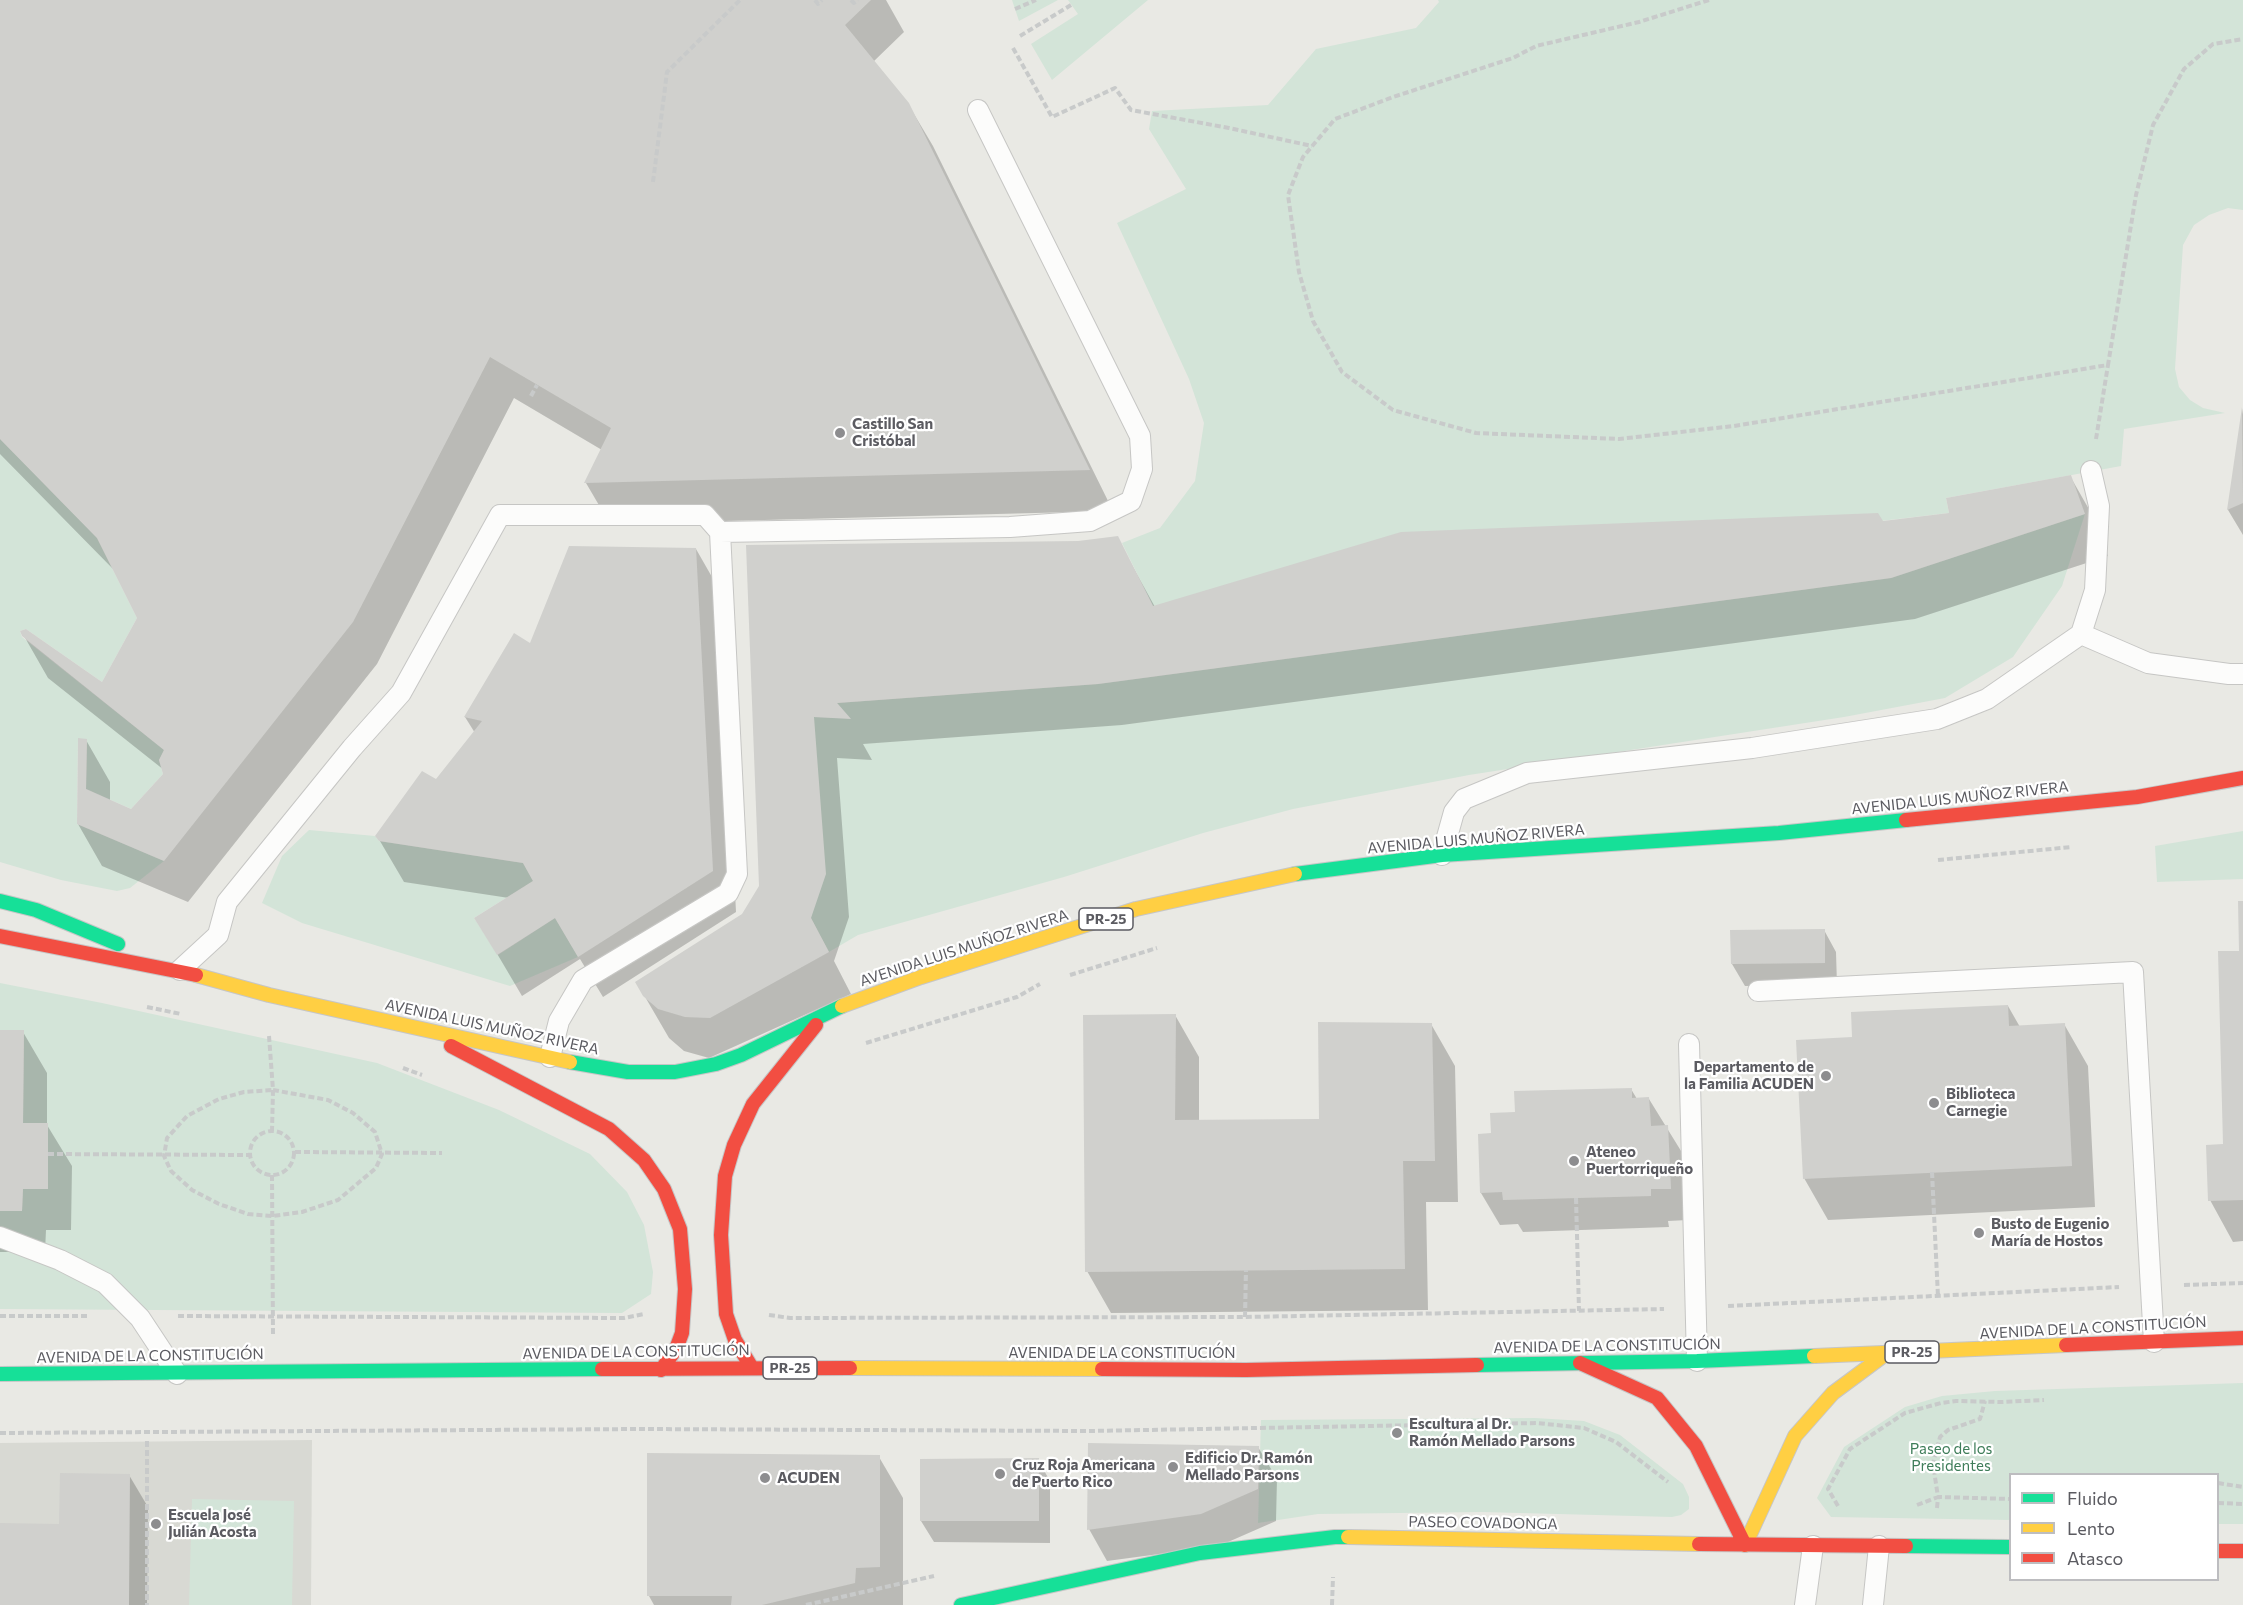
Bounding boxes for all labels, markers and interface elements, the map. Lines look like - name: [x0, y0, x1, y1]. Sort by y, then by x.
- place label: Castillo San Cristóbal: [852, 415, 933, 450]
- marker: Castillo San Cristóbal: [833, 426, 847, 440]
- street label: AVENIDA LUIS MUÑOZ RIVERA: [1851, 778, 2069, 818]
- street label: AVENIDA LUIS MUÑOZ RIVERA: [1366, 821, 1586, 857]
- street label: AVENIDA LUIS MUÑOZ RIVERA: [857, 906, 1071, 990]
- road number: PR-25: [1079, 908, 1133, 930]
- street label: AVENIDA LUIS MUÑOZ RIVERA: [383, 996, 601, 1058]
- place label: Departamento de la Familia ACUDEN: [1684, 1058, 1814, 1093]
- marker: Departamento de la Familia ACUDEN: [1819, 1069, 1833, 1083]
- place label: Biblioteca Carnegie: [1946, 1085, 2016, 1120]
- marker: Biblioteca Carnegie: [1927, 1096, 1941, 1110]
- place label: Ateneo Puertorriqueño: [1586, 1143, 1693, 1178]
- marker: Ateneo Puertorriqueño: [1567, 1154, 1581, 1168]
- place label: Busto de Eugenio María de Hostos: [1991, 1215, 2109, 1250]
- marker: Busto de Eugenio María de Hostos: [1972, 1226, 1986, 1240]
- street label: AVENIDA DE LA CONSTITUCIÓN: [1979, 1313, 2207, 1343]
- street label: AVENIDA DE LA CONSTITUCIÓN: [1493, 1335, 1721, 1357]
- street label: AVENIDA DE LA CONSTITUCIÓN: [522, 1341, 750, 1363]
- road number: PR-25: [1885, 1341, 1939, 1363]
- street label: AVENIDA DE LA CONSTITUCIÓN: [1008, 1344, 1236, 1362]
- street label: AVENIDA DE LA CONSTITUCIÓN: [36, 1345, 264, 1367]
- road number: PR-25: [763, 1357, 817, 1379]
- place label: Escultura al Dr. Ramón Mellado Parsons: [1409, 1415, 1575, 1450]
- marker: Escultura al Dr. Ramón Mellado Parsons: [1390, 1426, 1404, 1440]
- park label: Paseo de los Presidentes: [1910, 1440, 1992, 1475]
- place label: Edificio Dr. Ramón Mellado Parsons: [1185, 1449, 1313, 1484]
- place label: Cruz Roja Americana de Puerto Rico: [1012, 1456, 1155, 1491]
- marker: Edificio Dr. Ramón Mellado Parsons: [1166, 1460, 1180, 1474]
- marker: Cruz Roja Americana de Puerto Rico: [993, 1467, 1007, 1481]
- place label: ACUDEN: [777, 1469, 840, 1487]
- marker: ACUDEN: [758, 1471, 772, 1485]
- legend: [2009, 1473, 2219, 1581]
- text: Fluido: [2067, 1487, 2118, 1509]
- place label: Escuela José Julián Acosta: [168, 1506, 257, 1541]
- street label: PASEO COVADONGA: [1408, 1513, 1558, 1533]
- marker: Escuela José Julián Acosta: [149, 1517, 163, 1531]
- text: Lento: [2067, 1517, 2115, 1539]
- text: Atasco: [2067, 1547, 2123, 1569]

